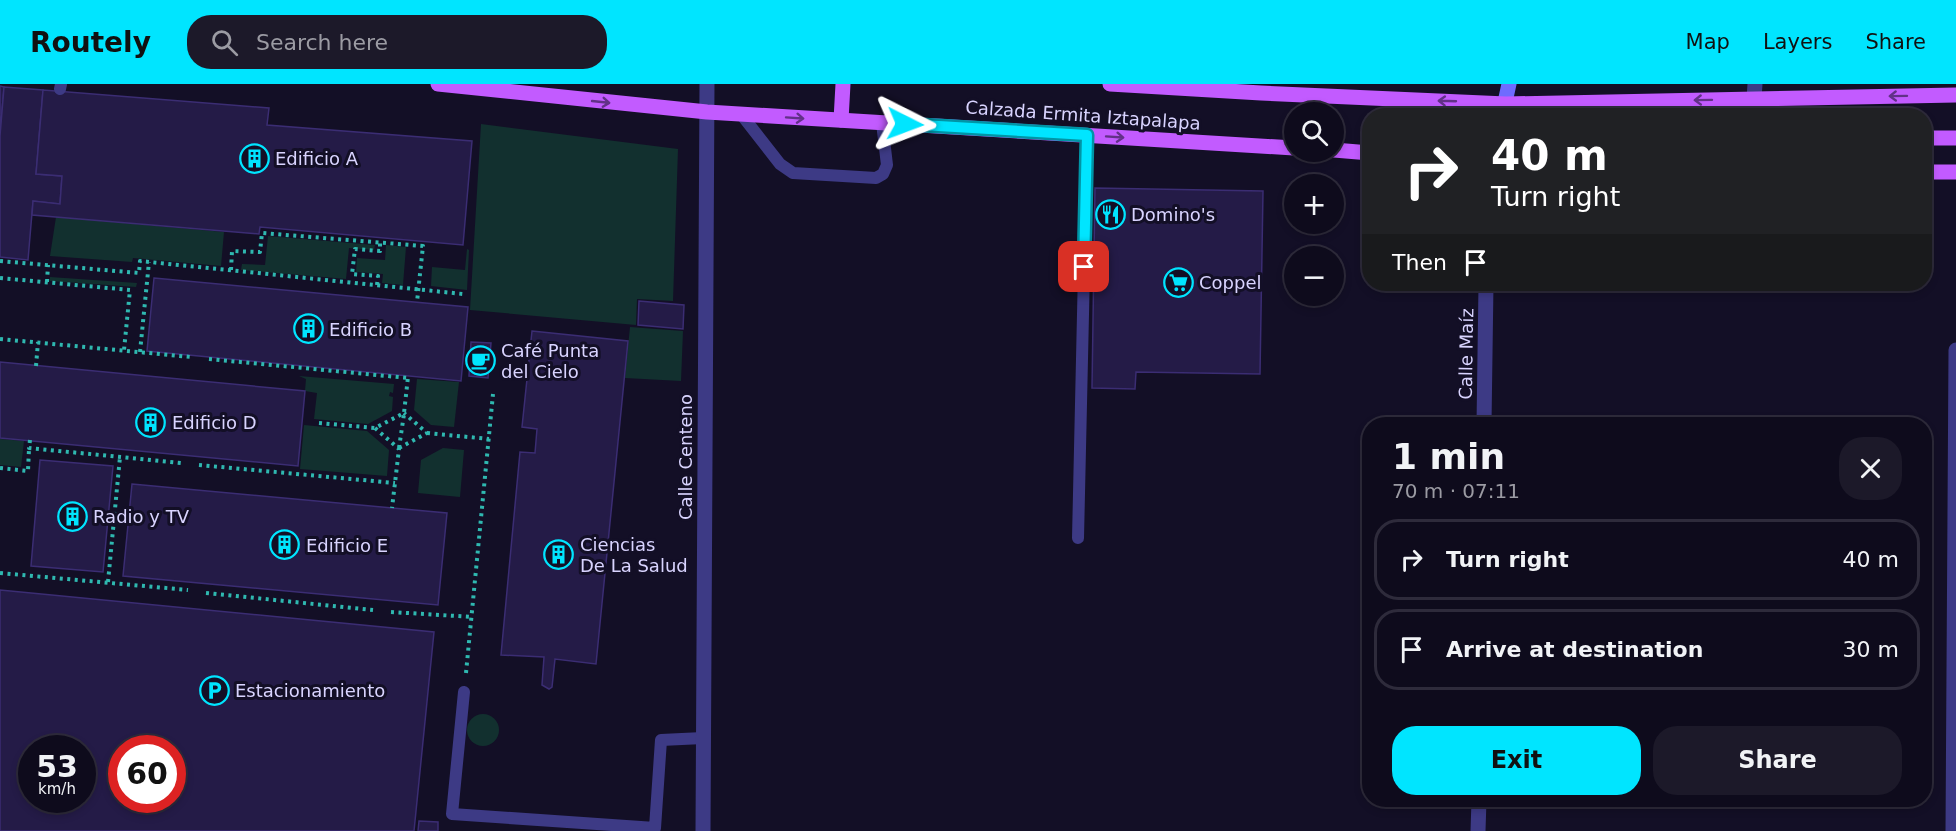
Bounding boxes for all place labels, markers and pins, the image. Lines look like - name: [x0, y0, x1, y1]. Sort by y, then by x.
- building icon: Edificio A: [238, 142, 270, 174]
- place label: Edificio A: [275, 148, 359, 169]
- restaurant icon: Domino's: [1094, 198, 1126, 230]
- place label: Domino's: [1131, 204, 1215, 225]
- pin: [1058, 241, 1109, 292]
- supermarket icon: Coppel: [1162, 266, 1194, 298]
- place label: Coppel: [1199, 272, 1262, 293]
- building icon: Edificio B: [292, 313, 324, 345]
- place label: Edificio B: [329, 319, 412, 340]
- place label: Café Punta del Cielo: [501, 340, 599, 382]
- cafe icon: Café Punta del Cielo: [464, 344, 496, 376]
- building icon: Edificio D: [135, 406, 167, 438]
- place label: Edificio D: [172, 412, 257, 433]
- building icon: Radio y TV: [56, 500, 88, 532]
- place label: Radio y TV: [93, 506, 190, 527]
- building icon: Edificio E: [269, 529, 301, 561]
- place label: Ciencias De La Salud: [580, 534, 688, 576]
- place label: Edificio E: [306, 535, 388, 556]
- building icon: Ciencias De La Salud: [543, 538, 575, 570]
- parking icon: Estacionamiento: [198, 674, 230, 706]
- place label: Estacionamiento: [235, 680, 385, 701]

